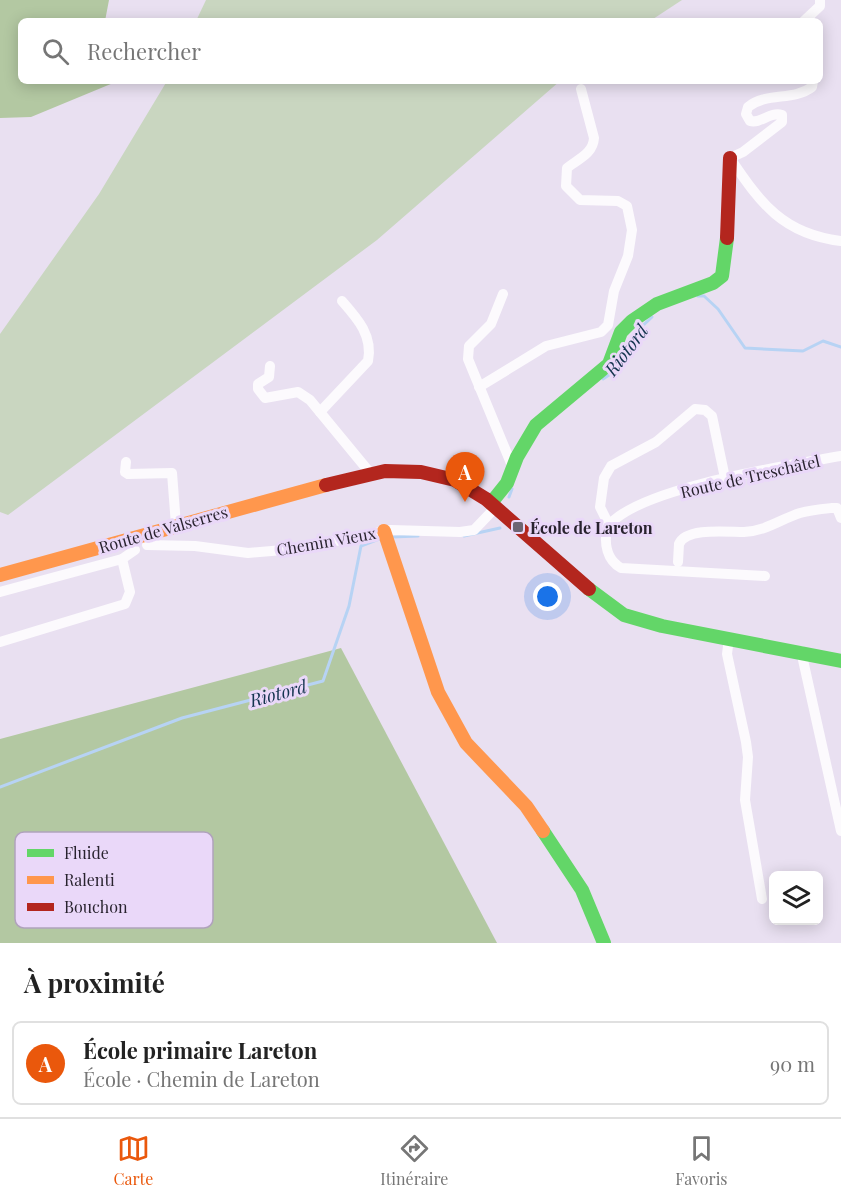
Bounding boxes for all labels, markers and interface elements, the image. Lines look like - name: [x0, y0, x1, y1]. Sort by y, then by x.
- search box: [18, 18, 823, 84]
- icon: search: [39, 35, 72, 68]
- text: Rechercher: [87, 36, 201, 66]
- water label: Riotord: [598, 319, 654, 381]
- street label: Route de Treschâtel: [678, 450, 822, 502]
- pin: A: [446, 452, 484, 502]
- street label: Route de Valserres: [96, 501, 230, 557]
- place label: École de Lareton: [530, 517, 653, 538]
- marker: École de Lareton: [511, 520, 525, 534]
- street label: Chemin Vieux: [275, 522, 378, 560]
- your location: [533, 582, 562, 611]
- water label: Riotord: [246, 674, 310, 712]
- legend: [15, 832, 213, 928]
- text: Fluide: [64, 842, 109, 863]
- text: Ralenti: [64, 869, 115, 890]
- map controls: [769, 871, 823, 925]
- button: layers: [769, 871, 823, 925]
- text: Bouchon: [64, 896, 128, 917]
- text: À proximité: [24, 965, 165, 1000]
- text: École primaire Lareton: [83, 1035, 317, 1065]
- text: A: [39, 1050, 52, 1077]
- text: 90 m: [770, 1050, 815, 1077]
- text: École · Chemin de Lareton: [83, 1065, 320, 1092]
- tab: Carte: [113, 1132, 153, 1189]
- tab: Itinéraire: [380, 1132, 448, 1189]
- tab: Favoris: [675, 1132, 727, 1189]

